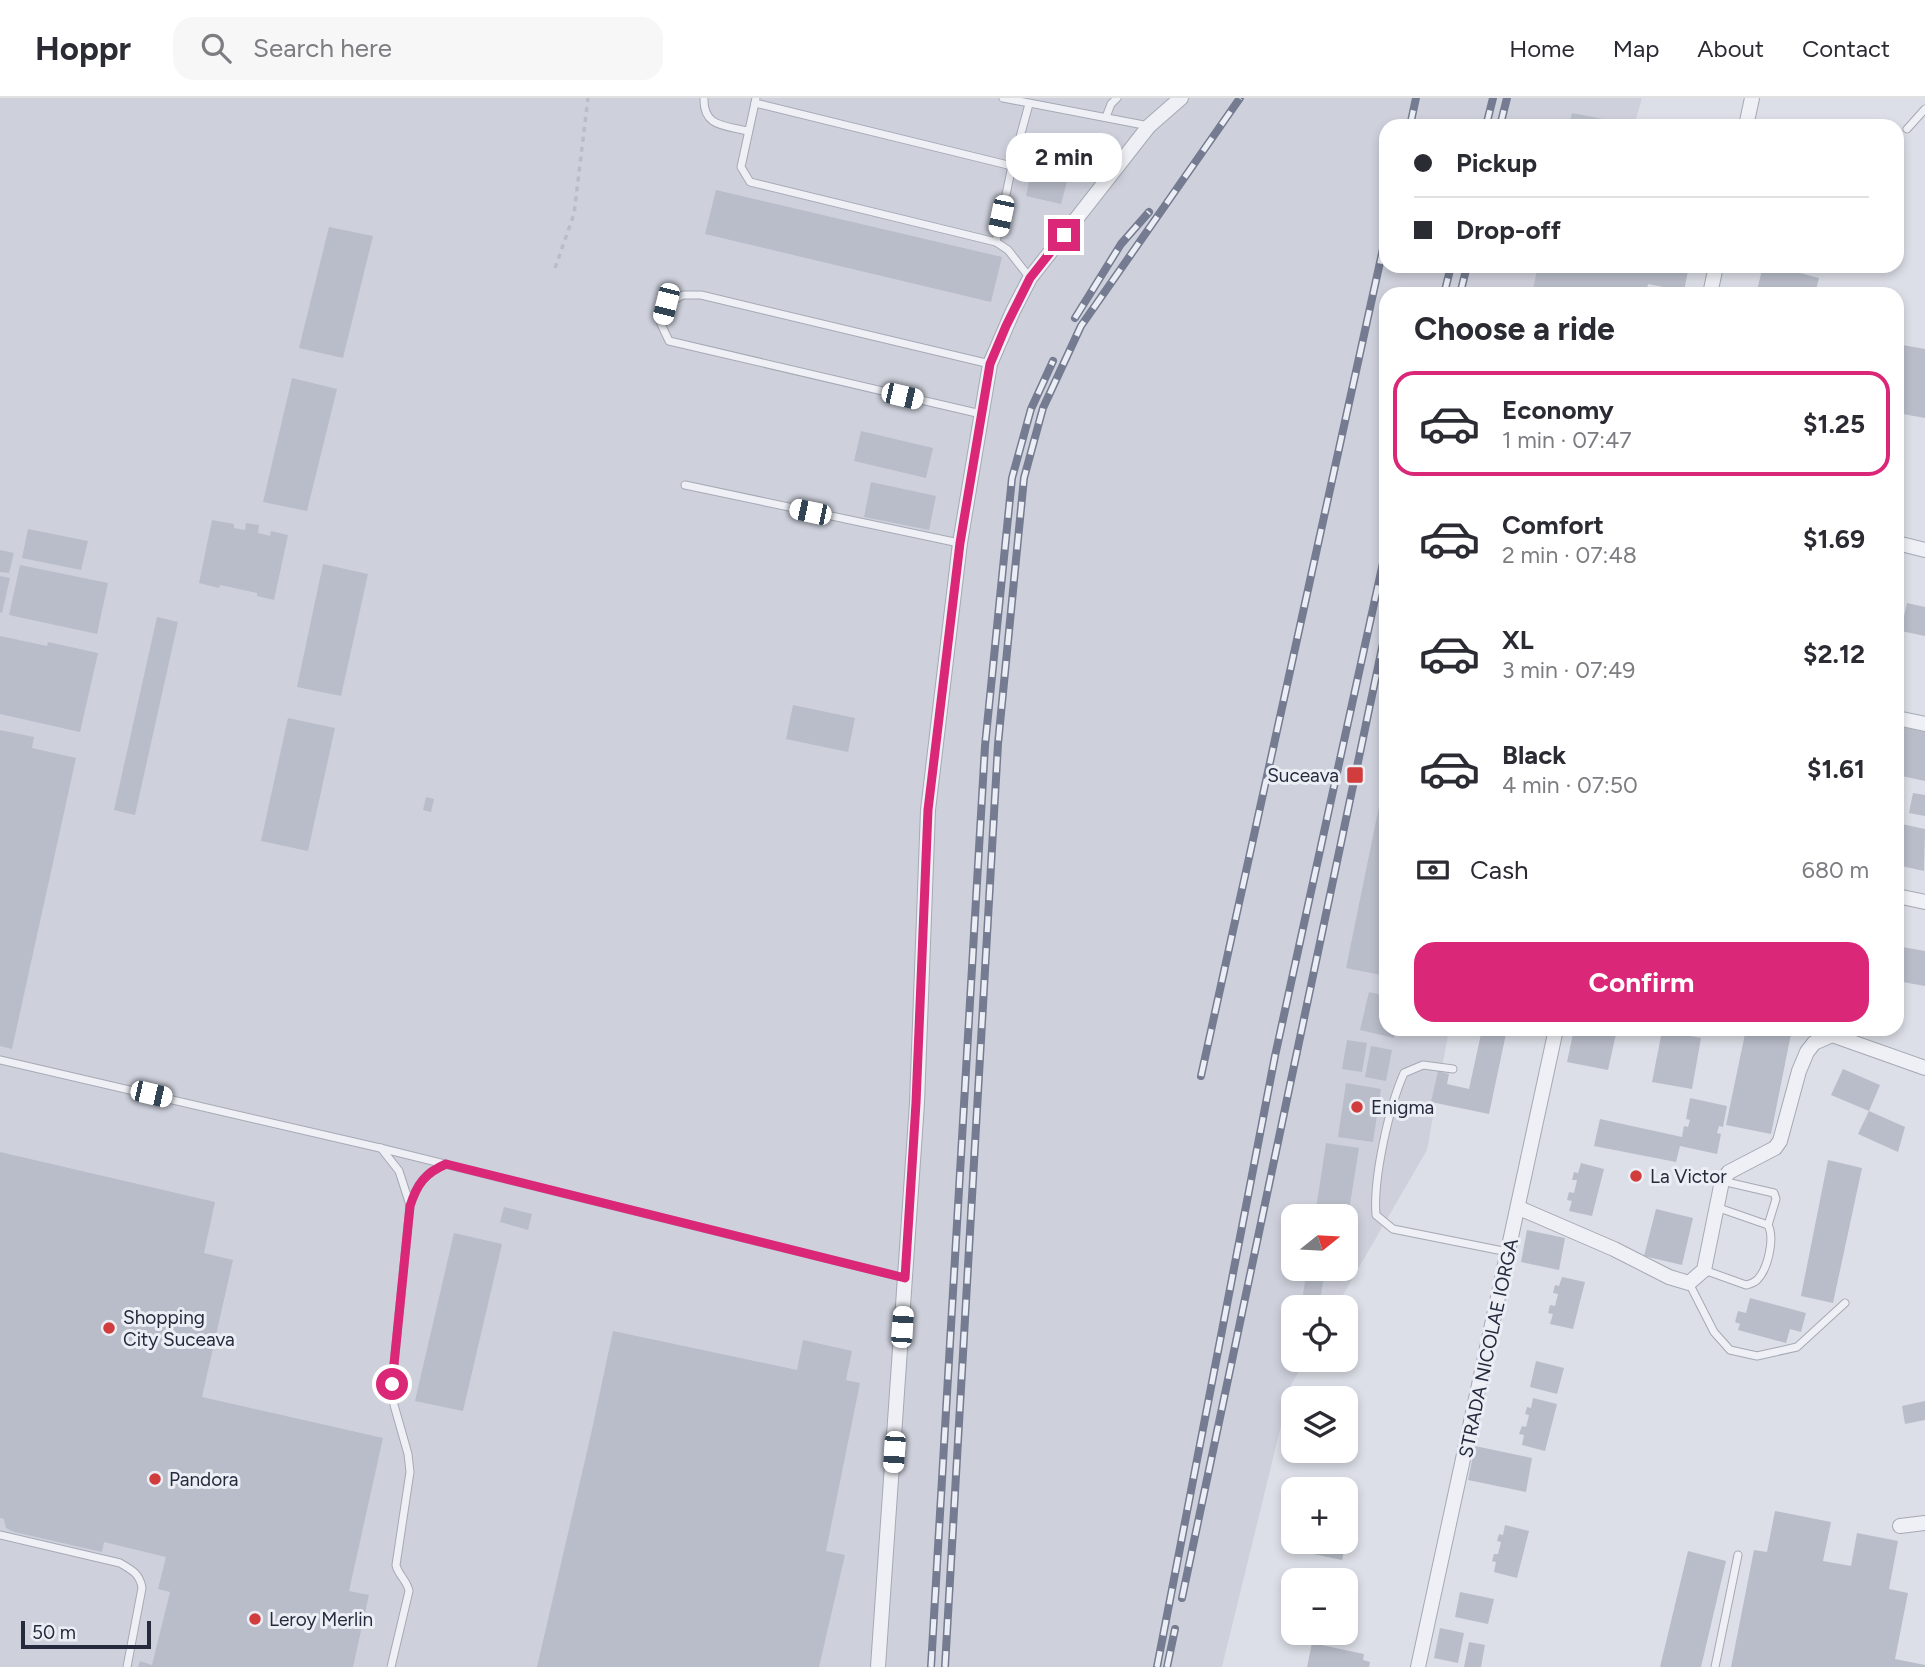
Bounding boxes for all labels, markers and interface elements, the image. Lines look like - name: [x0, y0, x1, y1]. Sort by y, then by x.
- search box: [173, 17, 663, 80]
- text: Hoppr: [35, 29, 131, 68]
- icon: search: [197, 29, 235, 67]
- text: Search here: [253, 32, 392, 64]
- text: Home: [1509, 34, 1575, 63]
- text: Map: [1613, 34, 1659, 63]
- text: About: [1697, 34, 1764, 63]
- text: Contact: [1802, 34, 1890, 63]
- callout: 2 min: [1006, 134, 1122, 183]
- text: 2 min: [1035, 143, 1093, 171]
- text: Pickup: [1456, 147, 1537, 179]
- car: [987, 193, 1016, 239]
- text: Drop-off: [1456, 214, 1561, 246]
- route end: [1048, 219, 1080, 251]
- car: [651, 281, 682, 327]
- text: Choose a ride: [1414, 310, 1615, 348]
- car: [880, 381, 925, 411]
- icon: car: [1418, 392, 1481, 455]
- text: Economy: [1502, 394, 1614, 426]
- text: $1.25: [1803, 408, 1865, 440]
- text: 1 min · 07:47: [1502, 426, 1632, 454]
- car: [788, 497, 833, 527]
- icon: car: [1418, 507, 1481, 570]
- text: Comfort: [1502, 509, 1604, 541]
- text: $1.69: [1803, 523, 1865, 555]
- text: 2 min · 07:48: [1502, 541, 1637, 569]
- icon: car: [1418, 622, 1481, 685]
- text: XL: [1502, 624, 1534, 656]
- text: $2.12: [1803, 638, 1865, 670]
- text: 3 min · 07:49: [1502, 656, 1635, 684]
- icon: car: [1418, 737, 1481, 800]
- text: Black: [1502, 739, 1566, 771]
- text: $1.61: [1807, 753, 1865, 785]
- place label: Suceava: [1267, 764, 1339, 787]
- marker: Suceava: [1345, 765, 1365, 785]
- text: 4 min · 07:50: [1502, 771, 1638, 799]
- icon: cash: [1414, 851, 1452, 889]
- text: Cash: [1470, 854, 1529, 886]
- text: 680 m: [1802, 856, 1869, 884]
- button: Confirm: [1414, 942, 1869, 1022]
- car: [129, 1079, 174, 1109]
- place label: Enigma: [1371, 1096, 1434, 1119]
- marker: Enigma: [1349, 1099, 1365, 1115]
- place label: La Victor: [1650, 1165, 1727, 1188]
- marker: La Victor: [1628, 1168, 1644, 1184]
- north arrow: [1281, 1204, 1358, 1281]
- map controls: [1281, 1204, 1358, 1645]
- street label: STRADA NICOLAE IORGA: [1454, 1236, 1523, 1460]
- button: locate: [1281, 1295, 1358, 1372]
- car: [891, 1305, 914, 1349]
- place label: Shopping City Suceava: [123, 1306, 235, 1351]
- marker: Shopping City Suceava: [101, 1320, 117, 1336]
- route start: [376, 1368, 408, 1400]
- button: layers: [1281, 1386, 1358, 1463]
- car: [883, 1430, 906, 1474]
- place label: Pandora: [169, 1468, 238, 1491]
- marker: Pandora: [147, 1471, 163, 1487]
- button: +: [1281, 1477, 1358, 1554]
- button: −: [1281, 1568, 1358, 1645]
- place label: Leroy Merlin: [269, 1608, 373, 1631]
- marker: Leroy Merlin: [247, 1611, 263, 1627]
- scale bar: [21, 1618, 150, 1650]
- text: 50 m: [32, 1621, 76, 1644]

